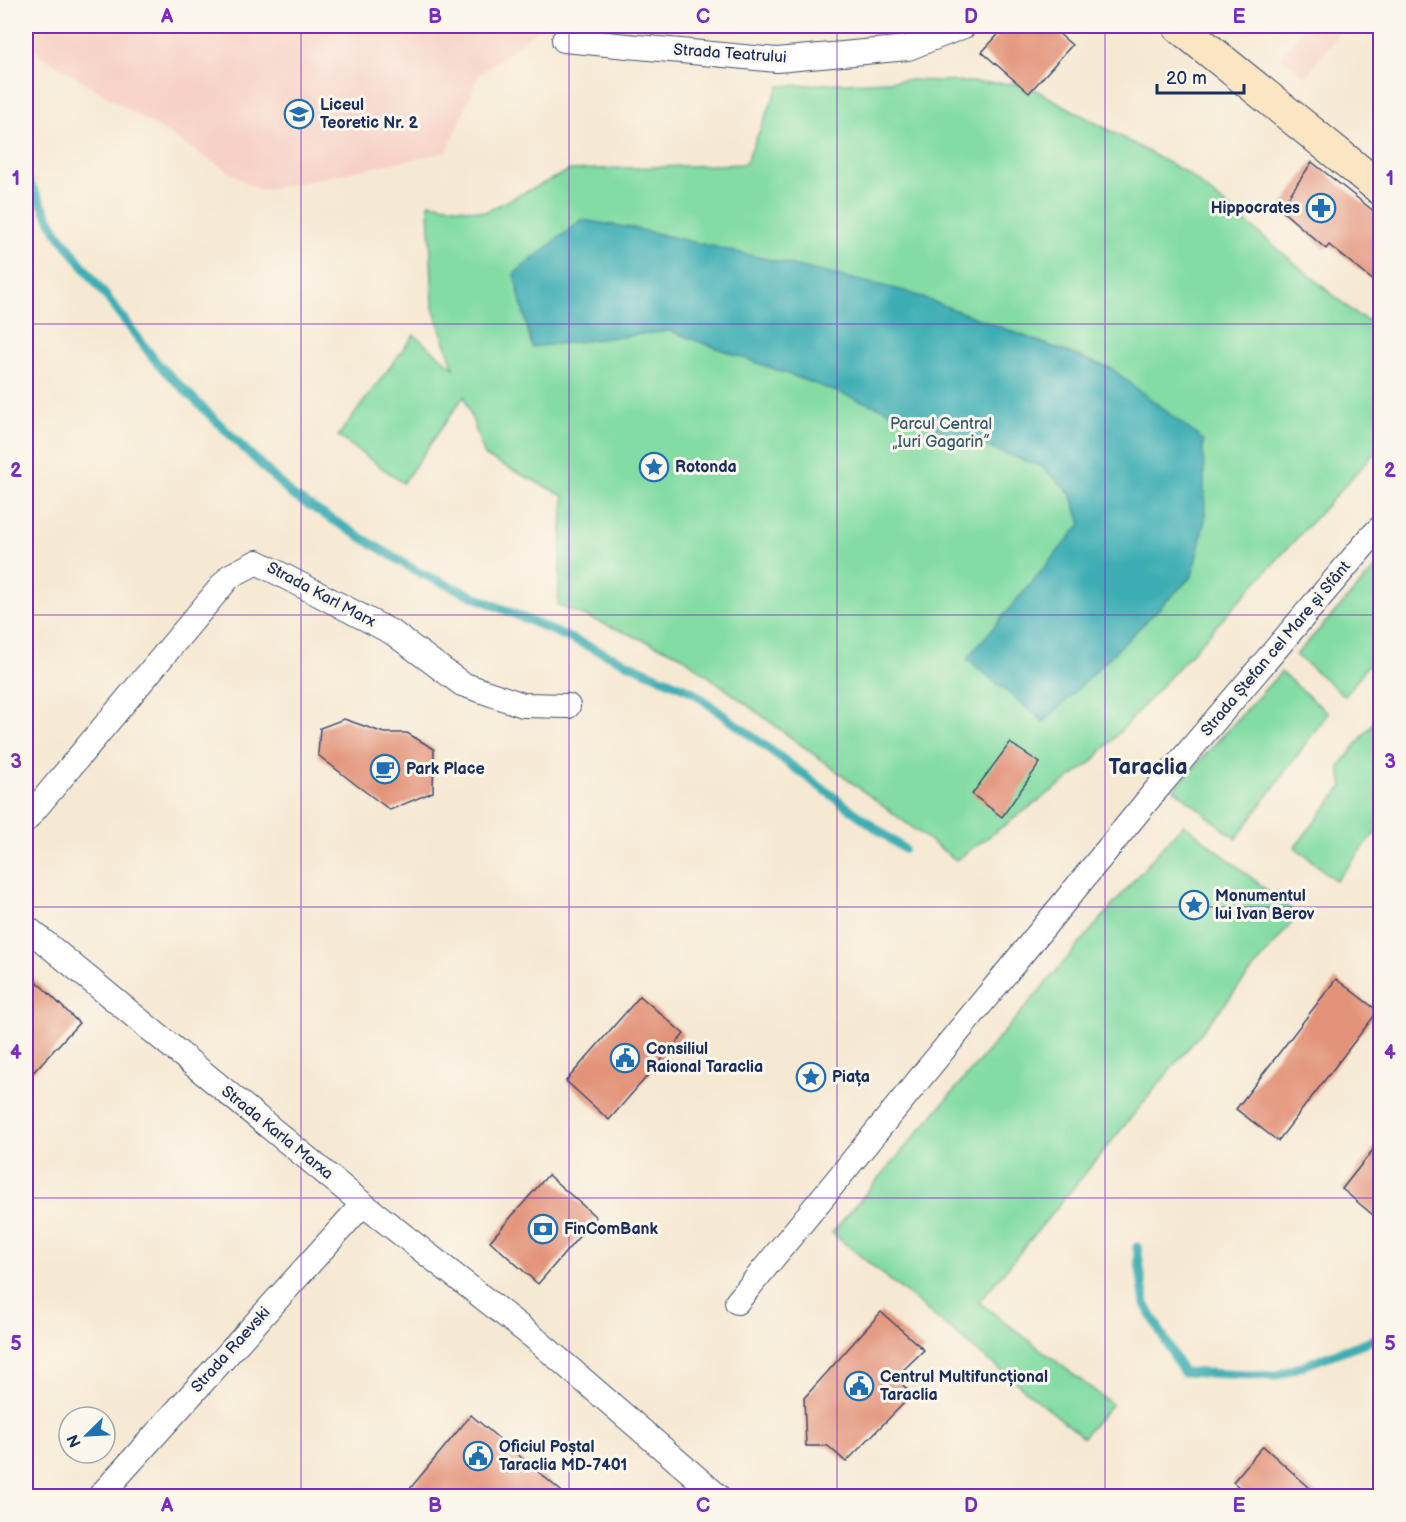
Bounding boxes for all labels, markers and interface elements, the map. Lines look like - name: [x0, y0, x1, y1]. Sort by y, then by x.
- text: A: [160, 5, 174, 29]
- text: B: [428, 5, 442, 29]
- text: C: [696, 5, 710, 29]
- text: D: [964, 5, 978, 29]
- text: E: [1233, 5, 1246, 29]
- street label: Strada Teatrului: [673, 41, 787, 67]
- scale bar: [1157, 57, 1244, 95]
- text: 20 m: [1166, 68, 1207, 89]
- place label: Liceul Teoretic Nr. 2: [320, 96, 418, 133]
- school or university icon: Liceul Teoretic Nr. 2: [283, 98, 315, 130]
- text: 1: [12, 167, 20, 191]
- text: 1: [1386, 167, 1394, 191]
- pharmacy icon: Hippocrates: [1305, 192, 1337, 224]
- place label: Hippocrates: [1211, 199, 1300, 218]
- park label: Parcul Central „Iuri Gagarin”: [890, 415, 992, 452]
- place icon: Rotonda: [638, 451, 670, 483]
- place label: Rotonda: [675, 458, 737, 477]
- text: 2: [10, 459, 22, 483]
- text: 2: [1384, 459, 1396, 483]
- street label: Strada Karl Marx: [263, 558, 379, 632]
- street label: Strada Ștefan cel Mare și Sfânt: [1197, 558, 1355, 740]
- text: 3: [10, 750, 22, 774]
- text: 3: [1384, 750, 1396, 774]
- cafe icon: Park Place: [369, 753, 401, 785]
- district label: Taraclia: [1108, 754, 1188, 781]
- place label: Park Place: [406, 760, 485, 779]
- place label: Monumentul lui Ivan Berov: [1215, 887, 1315, 924]
- place icon: Monumentul lui Ivan Berov: [1178, 889, 1210, 921]
- place label: Consiliul Raional Taraclia: [646, 1040, 763, 1077]
- text: 4: [10, 1041, 22, 1065]
- text: 4: [1384, 1041, 1396, 1065]
- public building icon: Consiliul Raional Taraclia: [609, 1042, 641, 1074]
- place icon: Piața: [795, 1061, 827, 1093]
- place label: Piața: [832, 1068, 870, 1087]
- street label: Strada Karla Marxa: [217, 1082, 337, 1184]
- bank icon: FinComBank: [527, 1213, 559, 1245]
- place label: FinComBank: [564, 1220, 659, 1239]
- street label: Strada Raevski: [188, 1303, 274, 1397]
- text: 5: [10, 1332, 22, 1356]
- text: 5: [1384, 1332, 1396, 1356]
- place label: Centrul Multifuncțional Taraclia: [880, 1368, 1048, 1405]
- public building icon: Centrul Multifuncțional Taraclia: [843, 1370, 875, 1402]
- north arrow: [57, 1405, 117, 1465]
- text: N: [64, 1431, 86, 1450]
- place label: Oficiul Poștal Taraclia MD-7401: [499, 1438, 627, 1475]
- public building icon: Oficiul Poștal Taraclia MD-7401: [462, 1440, 494, 1472]
- text: A: [160, 1494, 174, 1518]
- text: B: [428, 1494, 442, 1518]
- text: C: [696, 1494, 710, 1518]
- text: D: [964, 1494, 978, 1518]
- text: E: [1233, 1494, 1246, 1518]

